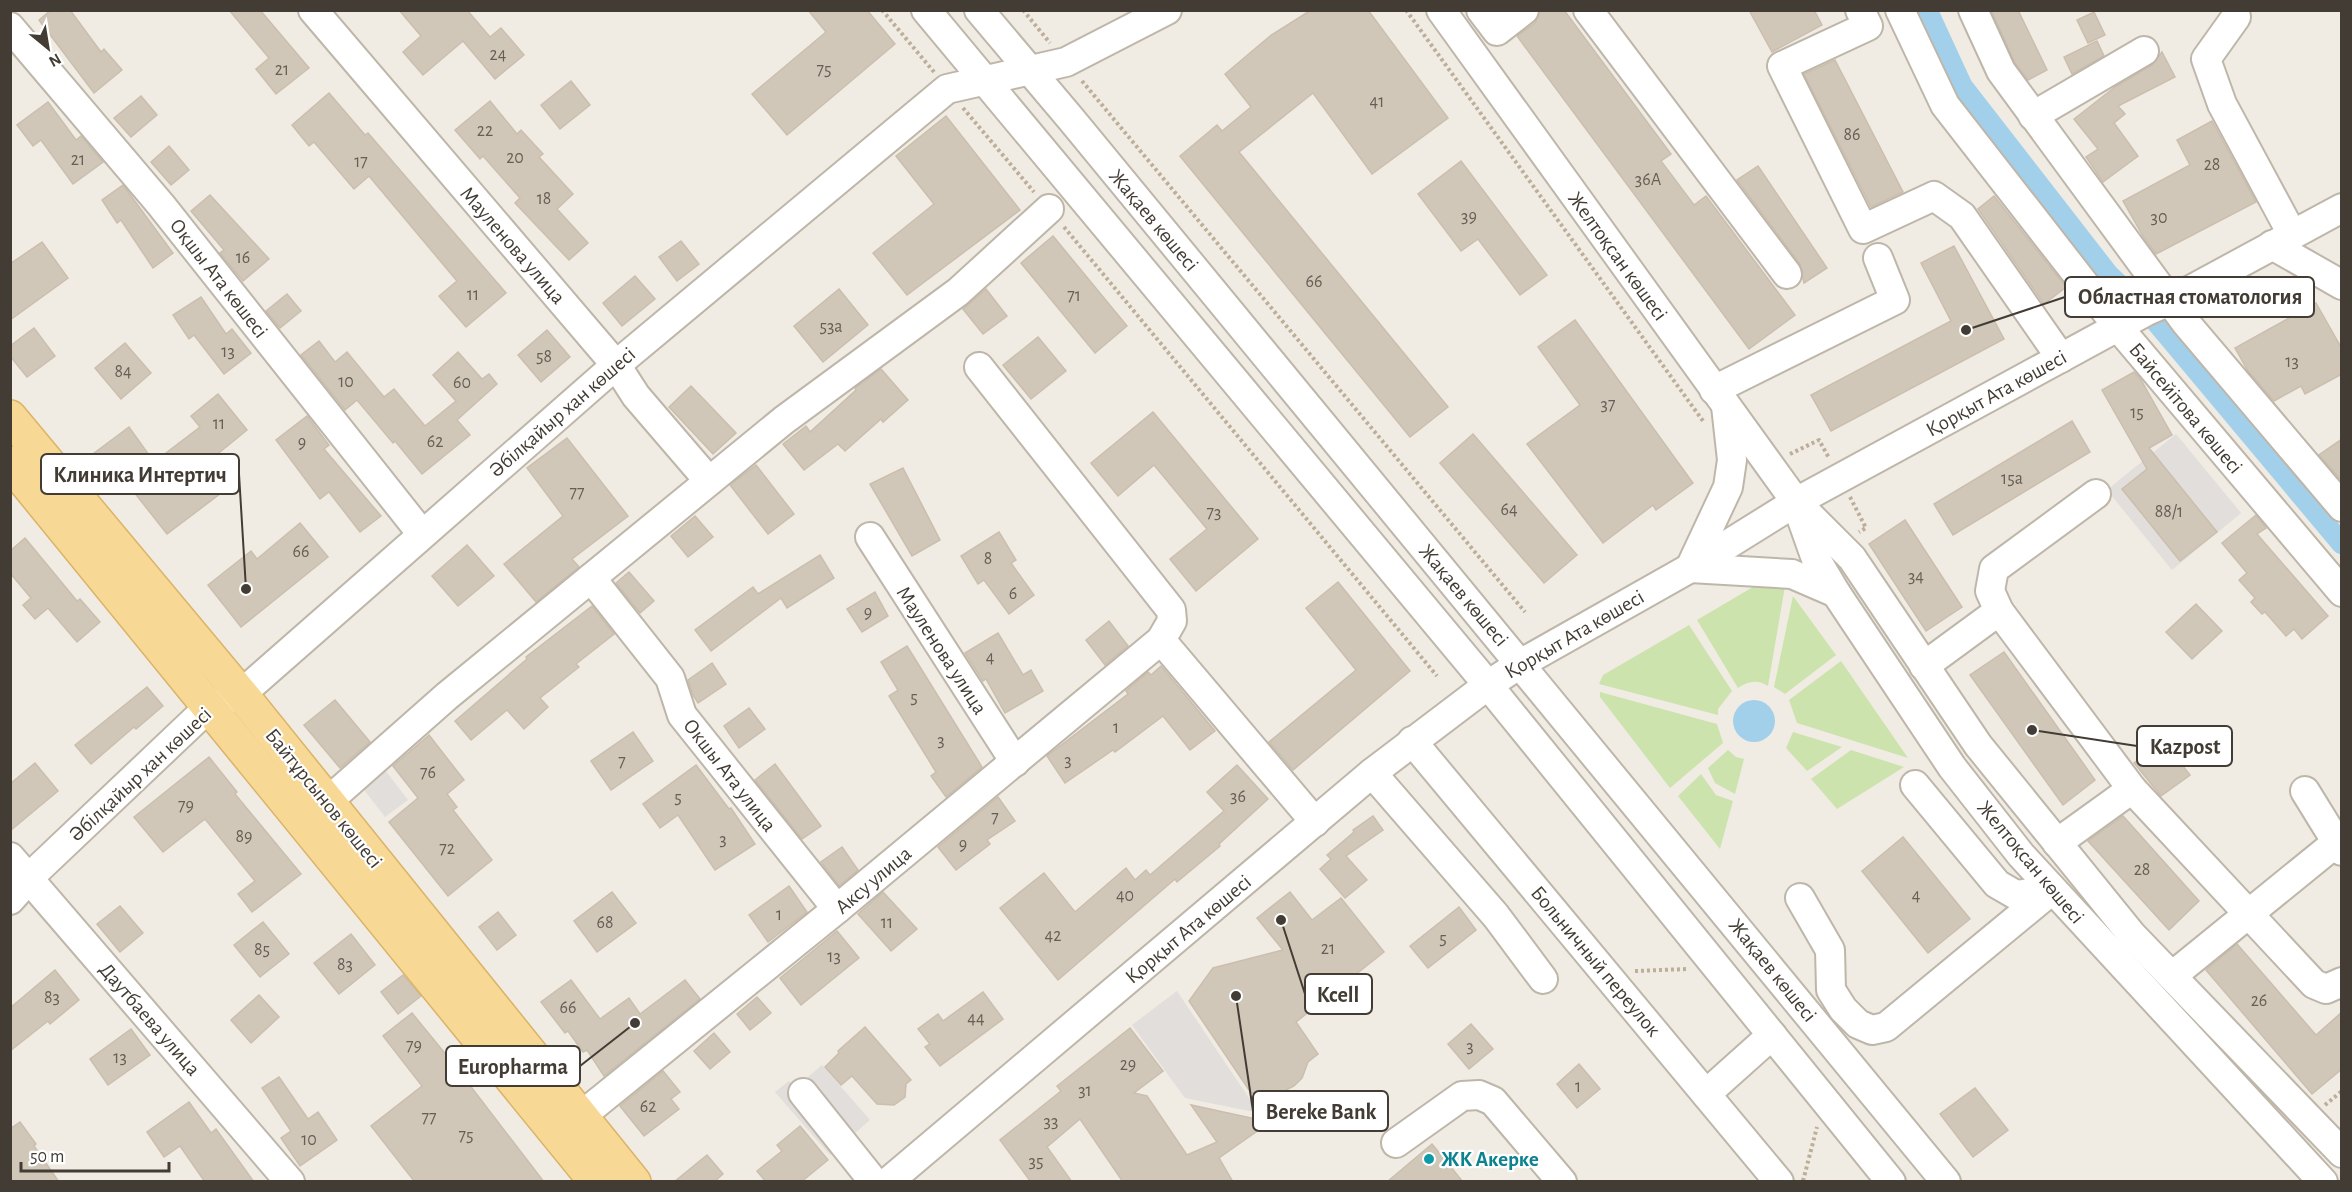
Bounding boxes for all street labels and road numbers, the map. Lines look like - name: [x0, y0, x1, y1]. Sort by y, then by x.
- street label: Жақаев көшесі: [1105, 165, 1202, 275]
- street label: Мауленова улица: [456, 182, 569, 308]
- street label: Желтоқсан көшесі: [1564, 188, 1671, 325]
- street label: Оқшы Ата көшесі: [166, 215, 272, 342]
- street label: Байсейітова көшесі: [2125, 339, 2246, 478]
- street label: Әбілқайыр хан көшесі: [485, 343, 639, 481]
- street label: Қорқыт Ата көшесі: [1922, 346, 2070, 441]
- street label: Жақаев көшесі: [1415, 540, 1512, 650]
- street label: Мауленова улица: [892, 582, 991, 719]
- street label: Қорқыт Ата көшесі: [1501, 586, 1648, 683]
- street label: Әбілқайыр хан көшесі: [65, 703, 216, 845]
- street label: Окшы Ата улица: [679, 715, 780, 836]
- street label: Байтұрсынов көшесі: [261, 725, 386, 872]
- street label: Желтоқсан көшесі: [1973, 797, 2088, 928]
- street label: Аксу улица: [831, 842, 916, 918]
- street label: Қорқыт Ата көшесі: [1121, 871, 1255, 988]
- street label: Больничный переулок: [1527, 882, 1665, 1041]
- street label: Жақаев көшесі: [1725, 915, 1821, 1026]
- street label: Даутбаева улица: [95, 959, 204, 1080]

